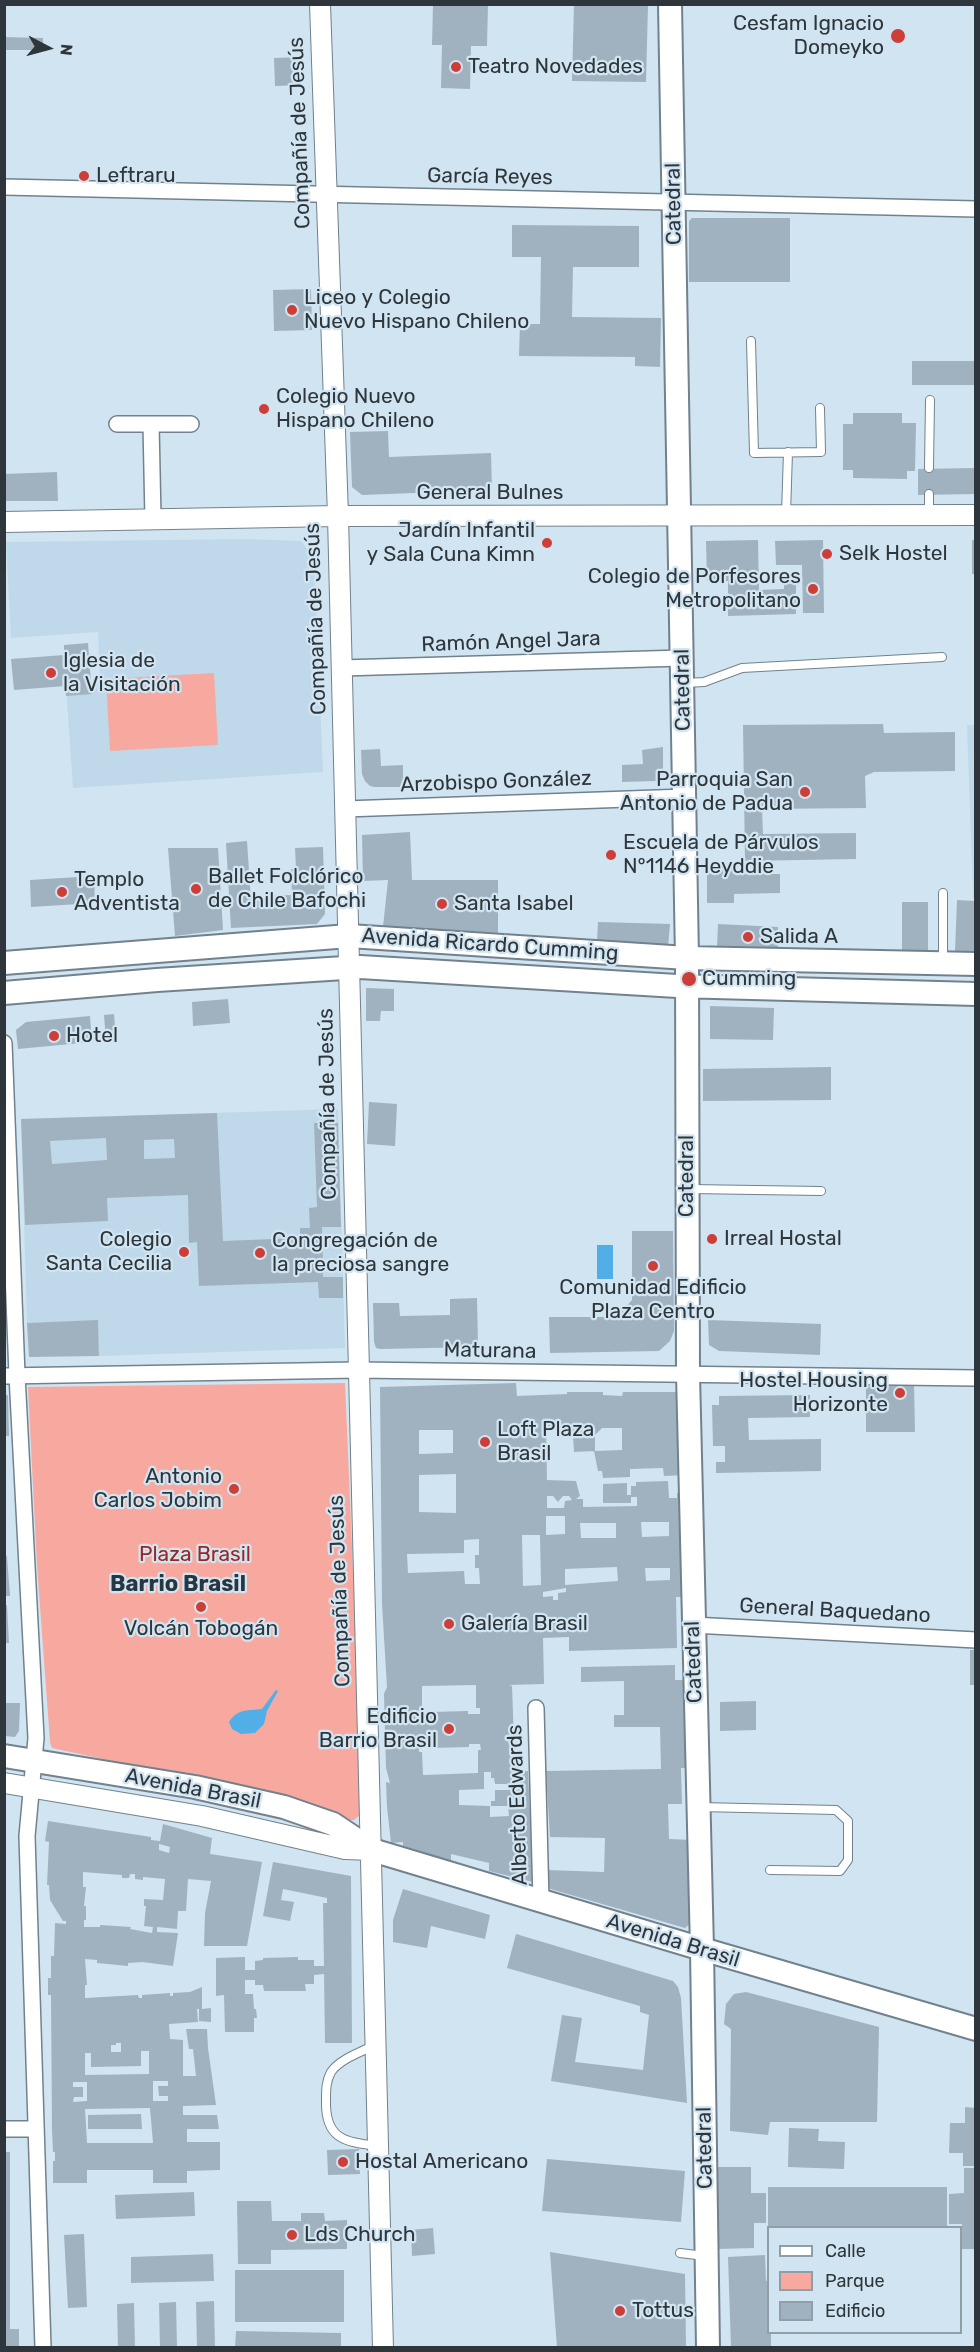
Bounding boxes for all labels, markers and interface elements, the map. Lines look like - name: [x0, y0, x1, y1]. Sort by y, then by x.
- place label: Cesfam Ignacio Domeyko: [733, 11, 884, 61]
- north arrow: [18, 18, 78, 78]
- marker: Cesfam Ignacio Domeyko: [889, 27, 907, 45]
- street label: Compañía de Jesús: [284, 37, 316, 229]
- text: N: [56, 43, 76, 57]
- place label: Teatro Novedades: [468, 54, 643, 80]
- marker: Teatro Novedades: [449, 60, 463, 74]
- place label: Leftraru: [96, 163, 176, 189]
- street label: García Reyes: [427, 163, 553, 191]
- street label: Catedral: [661, 163, 687, 245]
- marker: Leftraru: [77, 169, 91, 183]
- place label: Liceo y Colegio Nuevo Hispano Chileno: [304, 285, 529, 335]
- marker: Liceo y Colegio Nuevo Hispano Chileno: [285, 303, 299, 317]
- place label: Colegio Nuevo Hispano Chileno: [276, 384, 434, 434]
- marker: Colegio Nuevo Hispano Chileno: [257, 402, 271, 416]
- street label: General Bulnes: [416, 480, 564, 506]
- place label: Jardín Infantil y Sala Cuna Kimn: [367, 518, 535, 568]
- street label: Compañía de Jesús: [300, 523, 332, 715]
- marker: Jardín Infantil y Sala Cuna Kimn: [540, 536, 554, 550]
- place label: Selk Hostel: [839, 541, 948, 567]
- marker: Selk Hostel: [820, 547, 834, 561]
- place label: Colegio de Porfesores Metropolitano: [588, 564, 801, 614]
- marker: Colegio de Porfesores Metropolitano: [806, 582, 820, 596]
- street label: Ramón Angel Jara: [421, 626, 601, 658]
- place label: Iglesia de la Visitación: [63, 648, 181, 698]
- street label: Catedral: [670, 649, 696, 731]
- marker: Iglesia de la Visitación: [44, 666, 58, 680]
- street label: Arzobispo González: [400, 766, 592, 798]
- place label: Parroquia San Antonio de Padua: [620, 767, 793, 817]
- marker: Parroquia San Antonio de Padua: [798, 785, 812, 799]
- place label: Escuela de Párvulos N°1146 Heyddie: [623, 830, 819, 880]
- marker: Escuela de Párvulos N°1146 Heyddie: [604, 848, 618, 862]
- place label: Ballet Folclórico de Chile Bafochi: [208, 864, 366, 914]
- place label: Templo Adventista: [74, 867, 180, 917]
- marker: Ballet Folclórico de Chile Bafochi: [189, 882, 203, 896]
- marker: Templo Adventista: [55, 885, 69, 899]
- place label: Santa Isabel: [454, 891, 574, 917]
- marker: Santa Isabel: [435, 897, 449, 911]
- street label: Avenida Ricardo Cumming: [361, 923, 619, 967]
- place label: Salida A: [760, 924, 838, 950]
- marker: Salida A: [741, 930, 755, 944]
- place label: Cumming: [702, 966, 796, 992]
- marker: Cumming: [680, 970, 698, 988]
- street label: Compañía de Jesús: [314, 1008, 342, 1200]
- place label: Hotel: [66, 1023, 118, 1049]
- marker: Hotel: [47, 1029, 61, 1043]
- street label: Catedral: [674, 1135, 700, 1217]
- place label: Irreal Hostal: [724, 1226, 842, 1252]
- place label: Colegio Santa Cecilia: [46, 1227, 172, 1277]
- place label: Congregación de la preciosa sangre: [272, 1228, 449, 1278]
- marker: Irreal Hostal: [705, 1232, 719, 1246]
- marker: Colegio Santa Cecilia: [177, 1245, 191, 1259]
- marker: Congregación de la preciosa sangre: [253, 1246, 267, 1260]
- marker: Comunidad Edificio Plaza Centro: [646, 1259, 660, 1273]
- place label: Comunidad Edificio Plaza Centro: [559, 1275, 747, 1325]
- street label: Maturana: [443, 1338, 537, 1364]
- place label: Hostel Housing Horizonte: [739, 1368, 888, 1418]
- marker: Hostel Housing Horizonte: [893, 1386, 907, 1400]
- place label: Loft Plaza Brasil: [497, 1417, 594, 1467]
- marker: Loft Plaza Brasil: [478, 1435, 492, 1449]
- place label: Antonio Carlos Jobim: [94, 1464, 222, 1514]
- marker: Antonio Carlos Jobim: [227, 1482, 241, 1496]
- street label: Compañía de Jesús: [324, 1495, 356, 1687]
- park label: Plaza Brasil: [139, 1542, 251, 1568]
- district label: Barrio Brasil: [110, 1572, 246, 1598]
- street label: General Baquedano: [739, 1593, 931, 1629]
- marker: Volcán Tobogán: [194, 1600, 208, 1614]
- place label: Galería Brasil: [461, 1611, 588, 1637]
- place label: Volcán Tobogán: [124, 1616, 278, 1642]
- marker: Galería Brasil: [442, 1617, 456, 1631]
- street label: Catedral: [680, 1620, 708, 1704]
- place label: Edificio Barrio Brasil: [319, 1704, 437, 1754]
- marker: Edificio Barrio Brasil: [442, 1722, 456, 1736]
- street label: Alberto Edwards: [503, 1724, 533, 1886]
- street label: Avenida Brasil: [123, 1763, 263, 1815]
- street label: Avenida Brasil: [603, 1909, 743, 1973]
- street label: Catedral: [692, 2107, 718, 2189]
- place label: Hostal Americano: [355, 2149, 528, 2175]
- marker: Hostal Americano: [336, 2155, 350, 2169]
- place label: Lds Church: [304, 2222, 416, 2248]
- legend: [767, 2226, 962, 2334]
- marker: Lds Church: [285, 2228, 299, 2242]
- text: Calle: [825, 2240, 866, 2262]
- text: Parque: [825, 2270, 885, 2292]
- place label: Tottus: [632, 2298, 694, 2324]
- text: Edificio: [825, 2300, 885, 2322]
- marker: Tottus: [613, 2304, 627, 2318]

